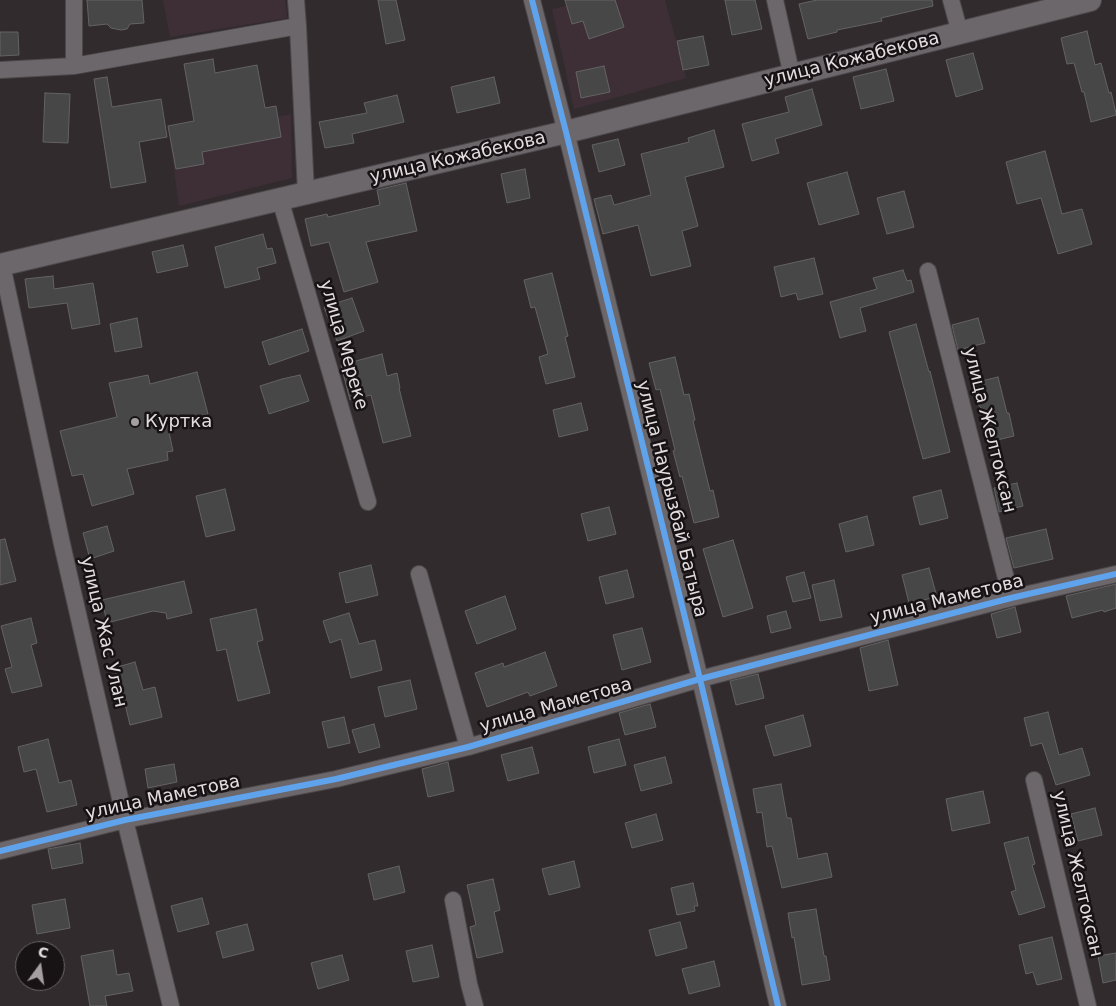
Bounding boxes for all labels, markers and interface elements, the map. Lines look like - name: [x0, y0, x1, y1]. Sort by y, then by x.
- street label: улица Кожабекова: [762, 28, 942, 92]
- street label: улица Кожабекова: [368, 127, 548, 189]
- street label: улица Мереке: [314, 278, 372, 412]
- street label: улица Желтоксан: [958, 345, 1020, 515]
- street label: улица Наурызбай Батыра: [631, 378, 711, 620]
- place label: Куртка: [145, 411, 212, 433]
- marker: Куртка: [129, 416, 141, 428]
- street label: улица Жас Улан: [75, 554, 131, 710]
- street label: улица Маметова: [868, 571, 1026, 629]
- street label: улица Маметова: [477, 674, 635, 738]
- street label: улица Маметова: [84, 771, 242, 825]
- street label: улица Желтоксан: [1047, 789, 1107, 959]
- north arrow: [15, 941, 65, 991]
- text: С: [36, 943, 50, 961]

